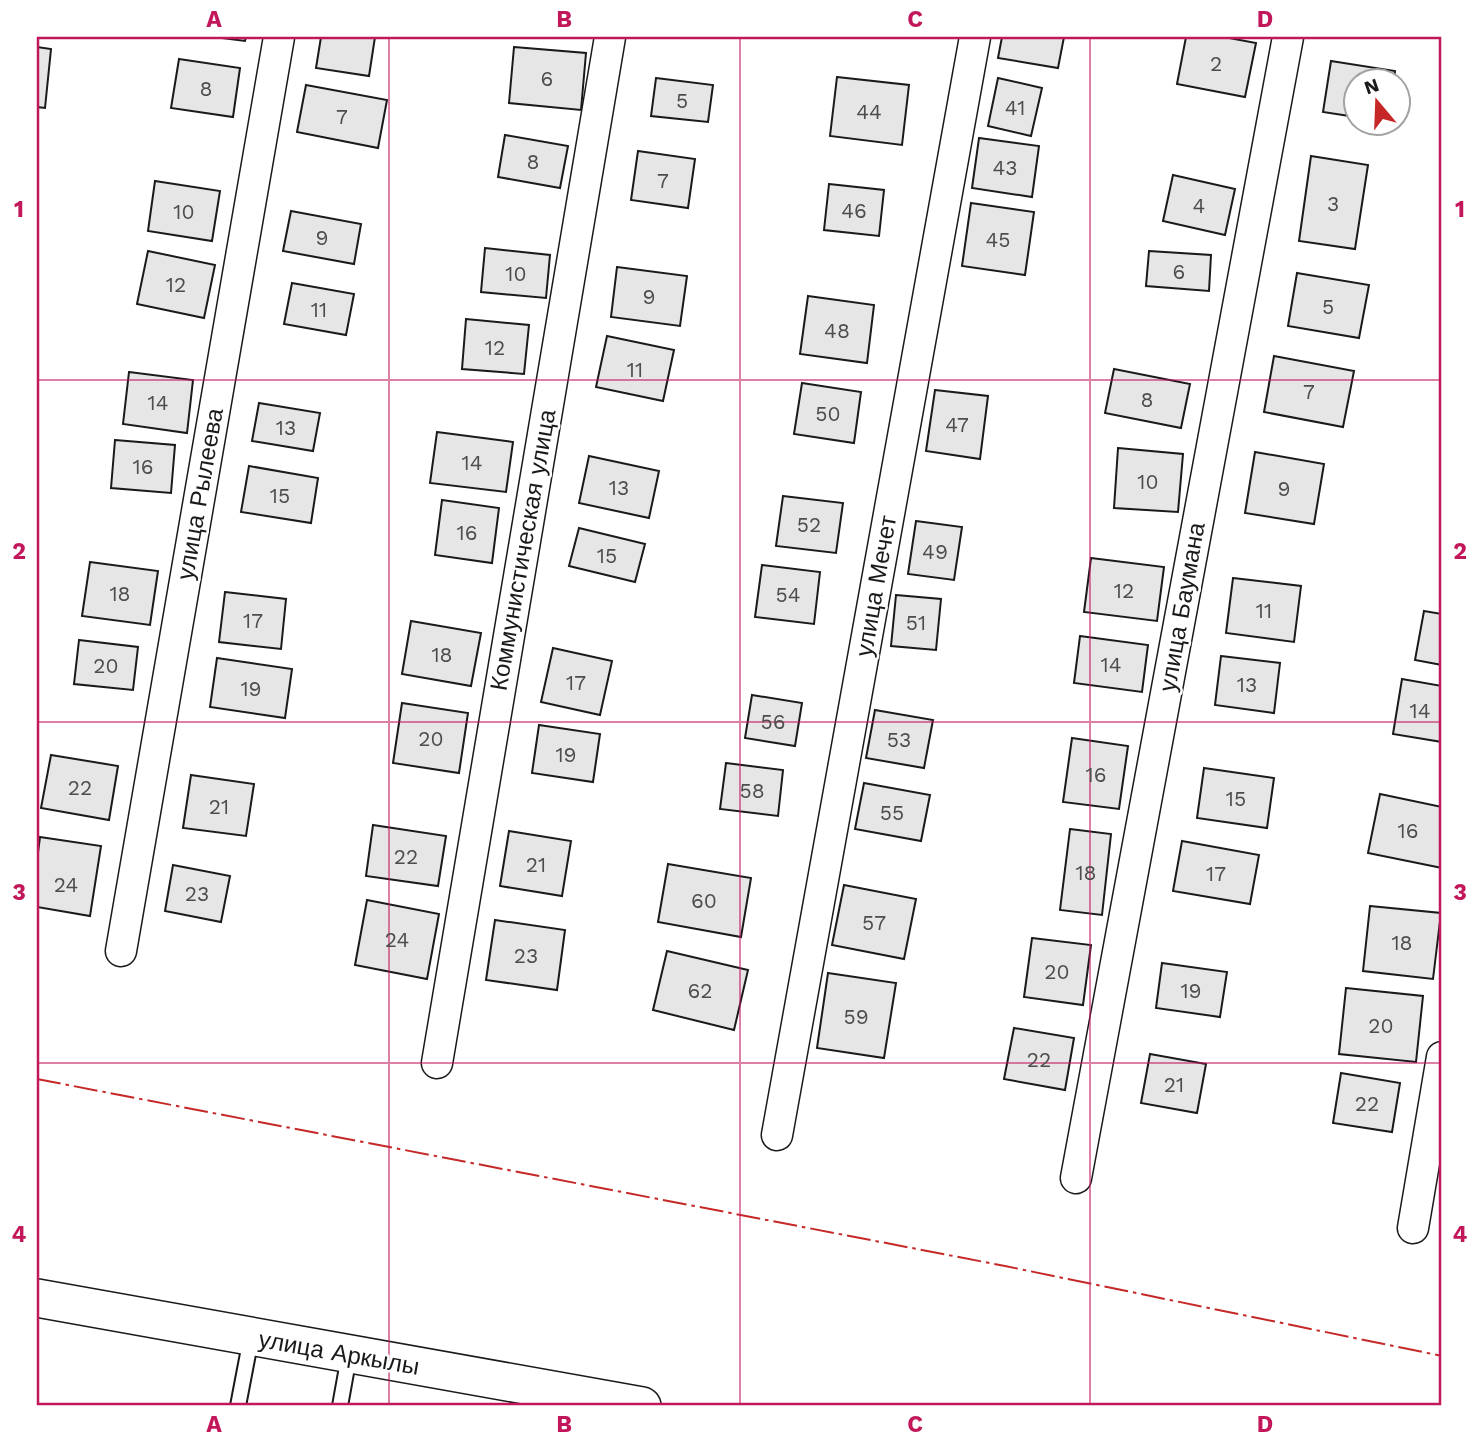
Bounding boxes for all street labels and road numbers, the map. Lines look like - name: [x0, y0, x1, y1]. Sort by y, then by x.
- street label: улица Рылеева: [171, 405, 229, 582]
- street label: Коммунистическая улица: [484, 407, 562, 693]
- street label: улица Мечет: [850, 513, 902, 659]
- street label: улица Баумана: [1153, 520, 1211, 694]
- street label: улица Аркылы: [257, 1325, 421, 1381]

